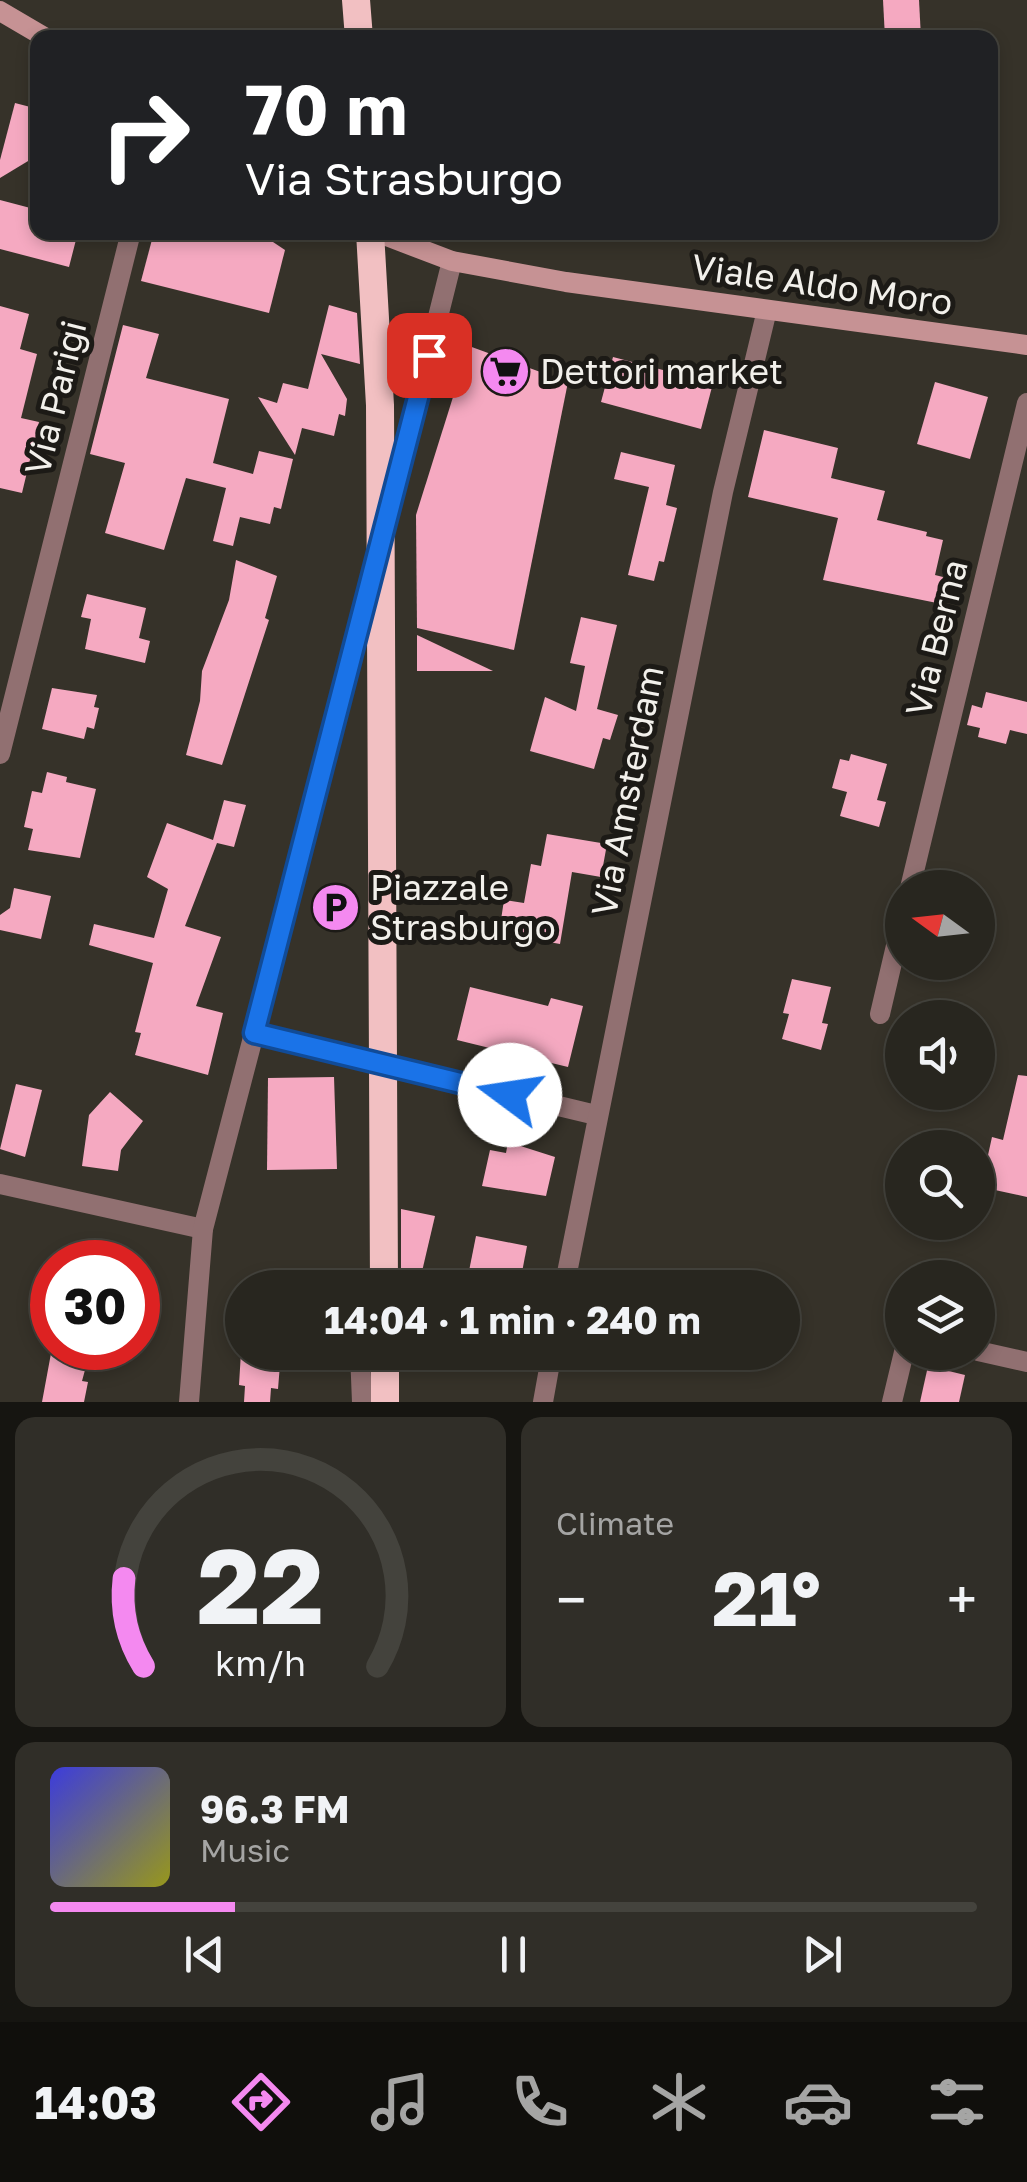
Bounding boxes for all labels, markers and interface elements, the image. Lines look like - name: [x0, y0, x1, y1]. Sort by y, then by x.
- text: 70 m: [245, 66, 407, 150]
- icon: right: [80, 70, 210, 200]
- text: Via Strasburgo: [245, 151, 563, 205]
- street label: Viale Aldo Moro: [689, 245, 955, 323]
- pin: [387, 313, 472, 398]
- street label: Via Parigi: [16, 316, 94, 479]
- icon: arrive: [402, 328, 457, 383]
- supermarket icon: Dettori market: [479, 346, 531, 398]
- place label: Dettori market: [540, 350, 783, 392]
- street label: Via Berna: [896, 555, 976, 720]
- street label: Via Amsterdam: [582, 662, 672, 920]
- place label: Piazzale Strasburgo: [370, 866, 556, 948]
- north arrow: [885, 870, 995, 980]
- map controls: [885, 870, 995, 1370]
- parking icon: Piazzale Strasburgo: [309, 882, 361, 934]
- button: sound: [885, 1000, 995, 1110]
- position arrow: [458, 1043, 562, 1147]
- button: search: [885, 1130, 995, 1240]
- speed limit sign: 30: [30, 1240, 160, 1370]
- button: layers: [885, 1260, 995, 1370]
- text: 14:04 · 1 min · 240 m: [324, 1297, 701, 1342]
- text: Climate: [556, 1504, 674, 1542]
- text: 22: [197, 1522, 324, 1647]
- text: 21°: [712, 1552, 821, 1643]
- text: −: [556, 1566, 586, 1632]
- text: +: [947, 1566, 977, 1632]
- text: km/h: [215, 1641, 306, 1684]
- text: 96.3 FM: [200, 1786, 350, 1831]
- text: Music: [200, 1831, 290, 1869]
- icon: previous: [177, 1927, 232, 1982]
- icon: pause: [486, 1927, 541, 1982]
- icon: next: [795, 1927, 850, 1982]
- icon: directions: [226, 2067, 296, 2137]
- icon: music: [365, 2067, 435, 2137]
- icon: phone: [505, 2067, 575, 2137]
- icon: climate: [644, 2067, 714, 2137]
- icon: car: [783, 2067, 853, 2137]
- icon: filters: [922, 2067, 992, 2137]
- text: 14:03: [35, 2075, 157, 2129]

